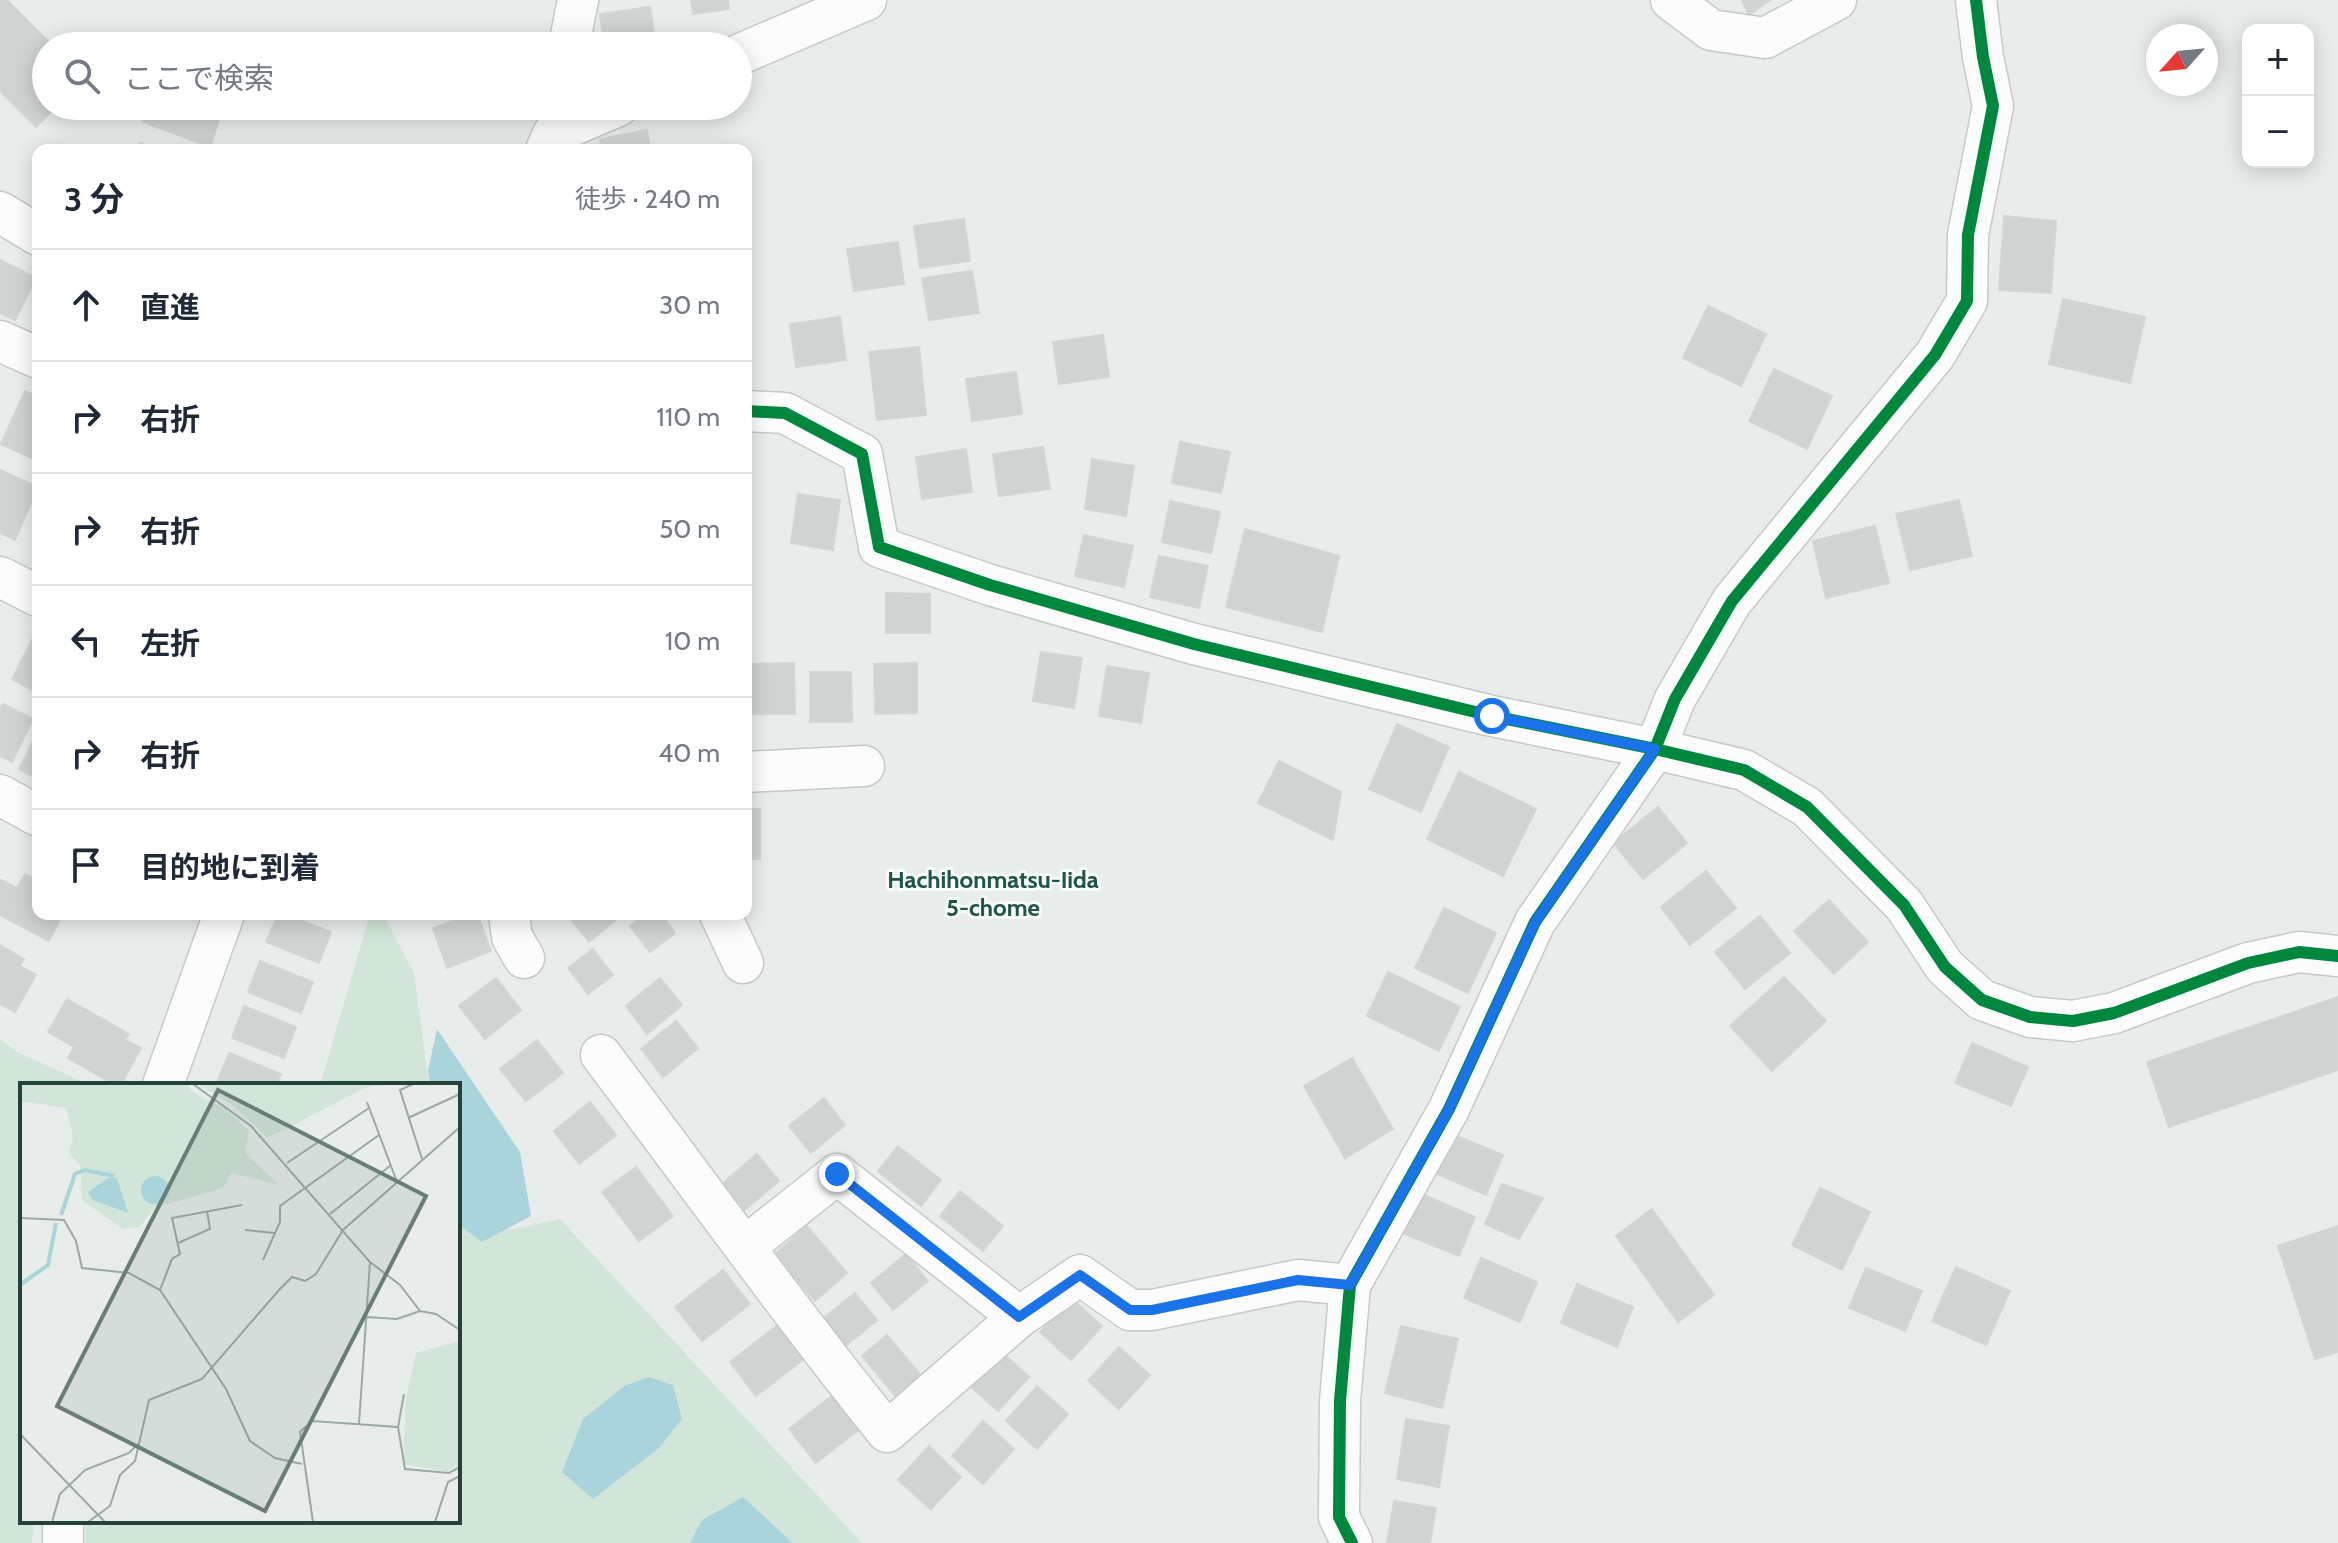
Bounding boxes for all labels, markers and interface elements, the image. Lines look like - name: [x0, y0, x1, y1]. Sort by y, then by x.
- north arrow: [2146, 24, 2218, 96]
- map controls: [2242, 24, 2314, 168]
- button: +: [2242, 24, 2314, 96]
- search box: [32, 32, 752, 120]
- icon: search: [60, 54, 104, 98]
- text: ここで検索: [124, 60, 274, 97]
- button: −: [2242, 96, 2314, 168]
- text: 3 分: [64, 178, 124, 220]
- text: 徒歩 · 240 m: [575, 183, 720, 215]
- icon: ahead: [64, 283, 108, 327]
- text: 直進: [140, 289, 200, 326]
- text: 30 m: [659, 289, 720, 321]
- icon: right: [64, 395, 108, 439]
- text: 右折: [140, 401, 200, 438]
- text: 110 m: [656, 401, 720, 433]
- icon: right: [64, 507, 108, 551]
- text: 右折: [140, 513, 200, 550]
- text: 50 m: [659, 513, 720, 545]
- icon: left: [64, 619, 108, 663]
- text: 左折: [140, 625, 200, 662]
- text: 10 m: [665, 625, 720, 657]
- route start: [1474, 698, 1510, 734]
- icon: right: [64, 731, 108, 775]
- text: 右折: [140, 737, 200, 774]
- text: 40 m: [658, 737, 720, 769]
- icon: arrive: [64, 843, 108, 887]
- text: 目的地に到着: [140, 849, 320, 886]
- district label: Hachihonmatsu-Iida 5-chome: [887, 865, 1099, 922]
- inset map: [20, 1083, 460, 1523]
- route end: [819, 1156, 855, 1192]

